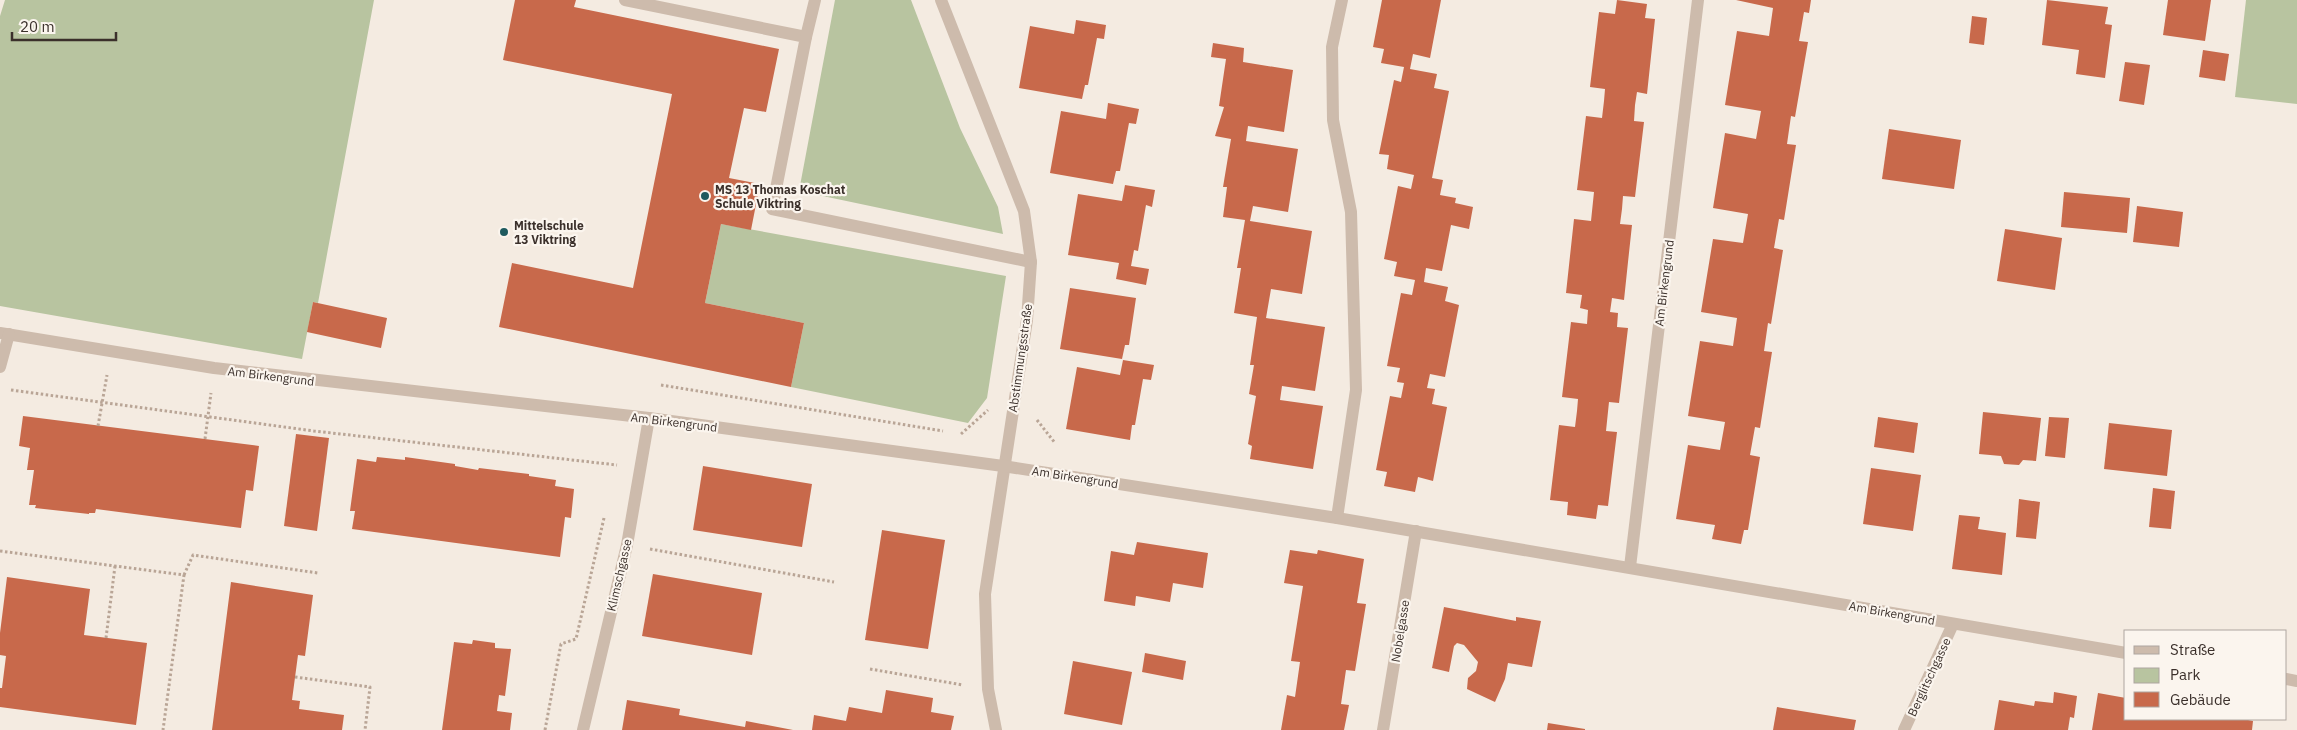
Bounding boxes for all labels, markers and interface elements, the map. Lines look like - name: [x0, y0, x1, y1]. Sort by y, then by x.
- scale bar: [12, 10, 116, 42]
- text: 20 m: [20, 17, 55, 36]
- place label: MS 13 Thomas Koschat Schule Viktring: [715, 182, 846, 211]
- marker: MS 13 Thomas Koschat Schule Viktring: [699, 190, 711, 202]
- place label: Mittelschule 13 Viktring: [514, 218, 584, 247]
- marker: Mittelschule 13 Viktring: [498, 226, 510, 238]
- street label: Am Birkengrund: [1651, 239, 1677, 327]
- street label: Abstimmungsstraße: [1005, 302, 1035, 413]
- street label: Am Birkengrund: [227, 363, 315, 389]
- street label: Am Birkengrund: [630, 409, 718, 435]
- street label: Am Birkengrund: [1031, 463, 1119, 491]
- street label: Klimschgasse: [603, 537, 635, 613]
- street label: Nobelgasse: [1388, 598, 1412, 663]
- street label: Am Birkengrund: [1848, 598, 1936, 628]
- legend: [2124, 630, 2287, 720]
- street label: Berglitschgasse: [1904, 635, 1954, 719]
- text: Straße: [2170, 640, 2215, 659]
- text: Park: [2170, 665, 2200, 684]
- text: Gebäude: [2170, 690, 2231, 709]

